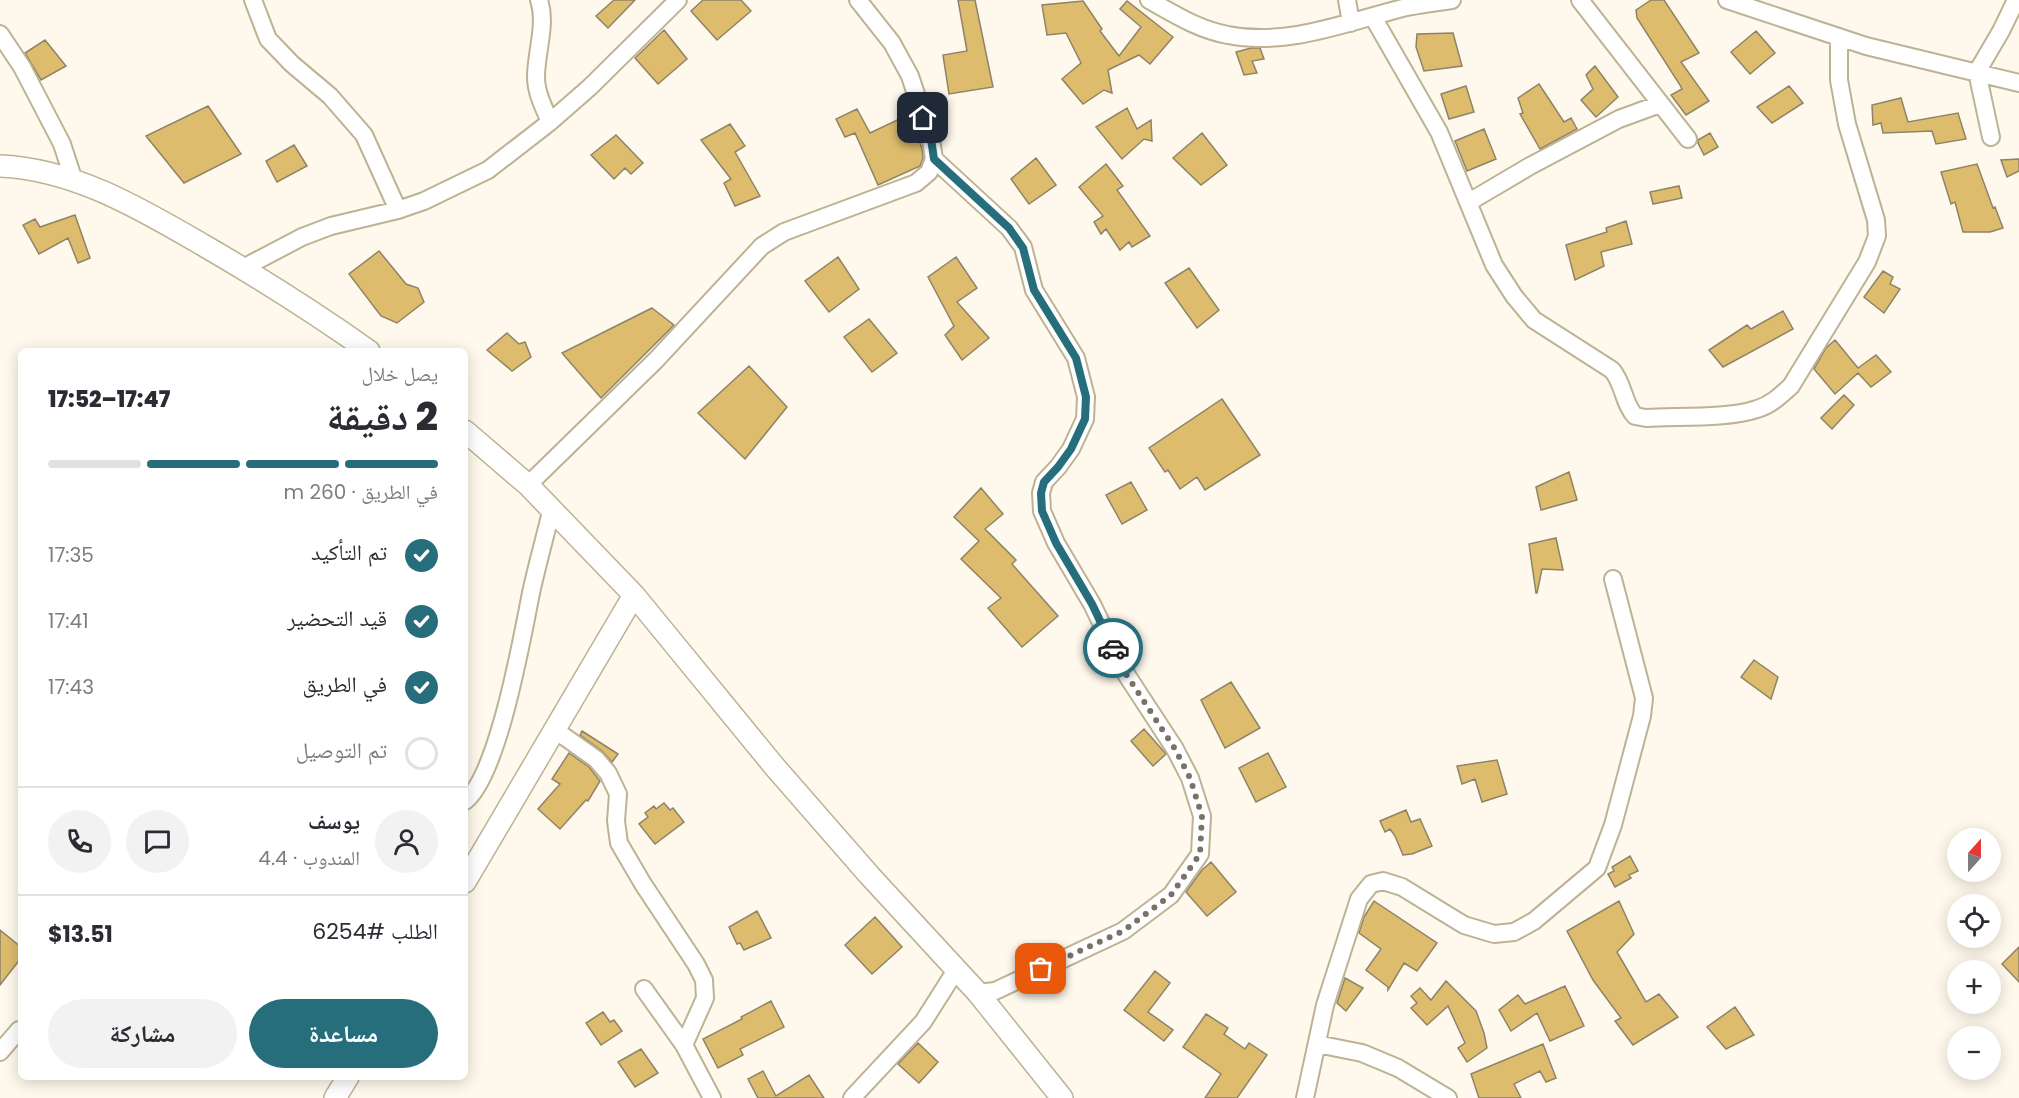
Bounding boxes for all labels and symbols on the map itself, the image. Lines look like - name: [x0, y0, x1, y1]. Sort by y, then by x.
- pin: [897, 92, 948, 143]
- courier: [1083, 618, 1143, 678]
- north arrow: [1947, 828, 2001, 882]
- pin: [1015, 943, 1066, 994]

